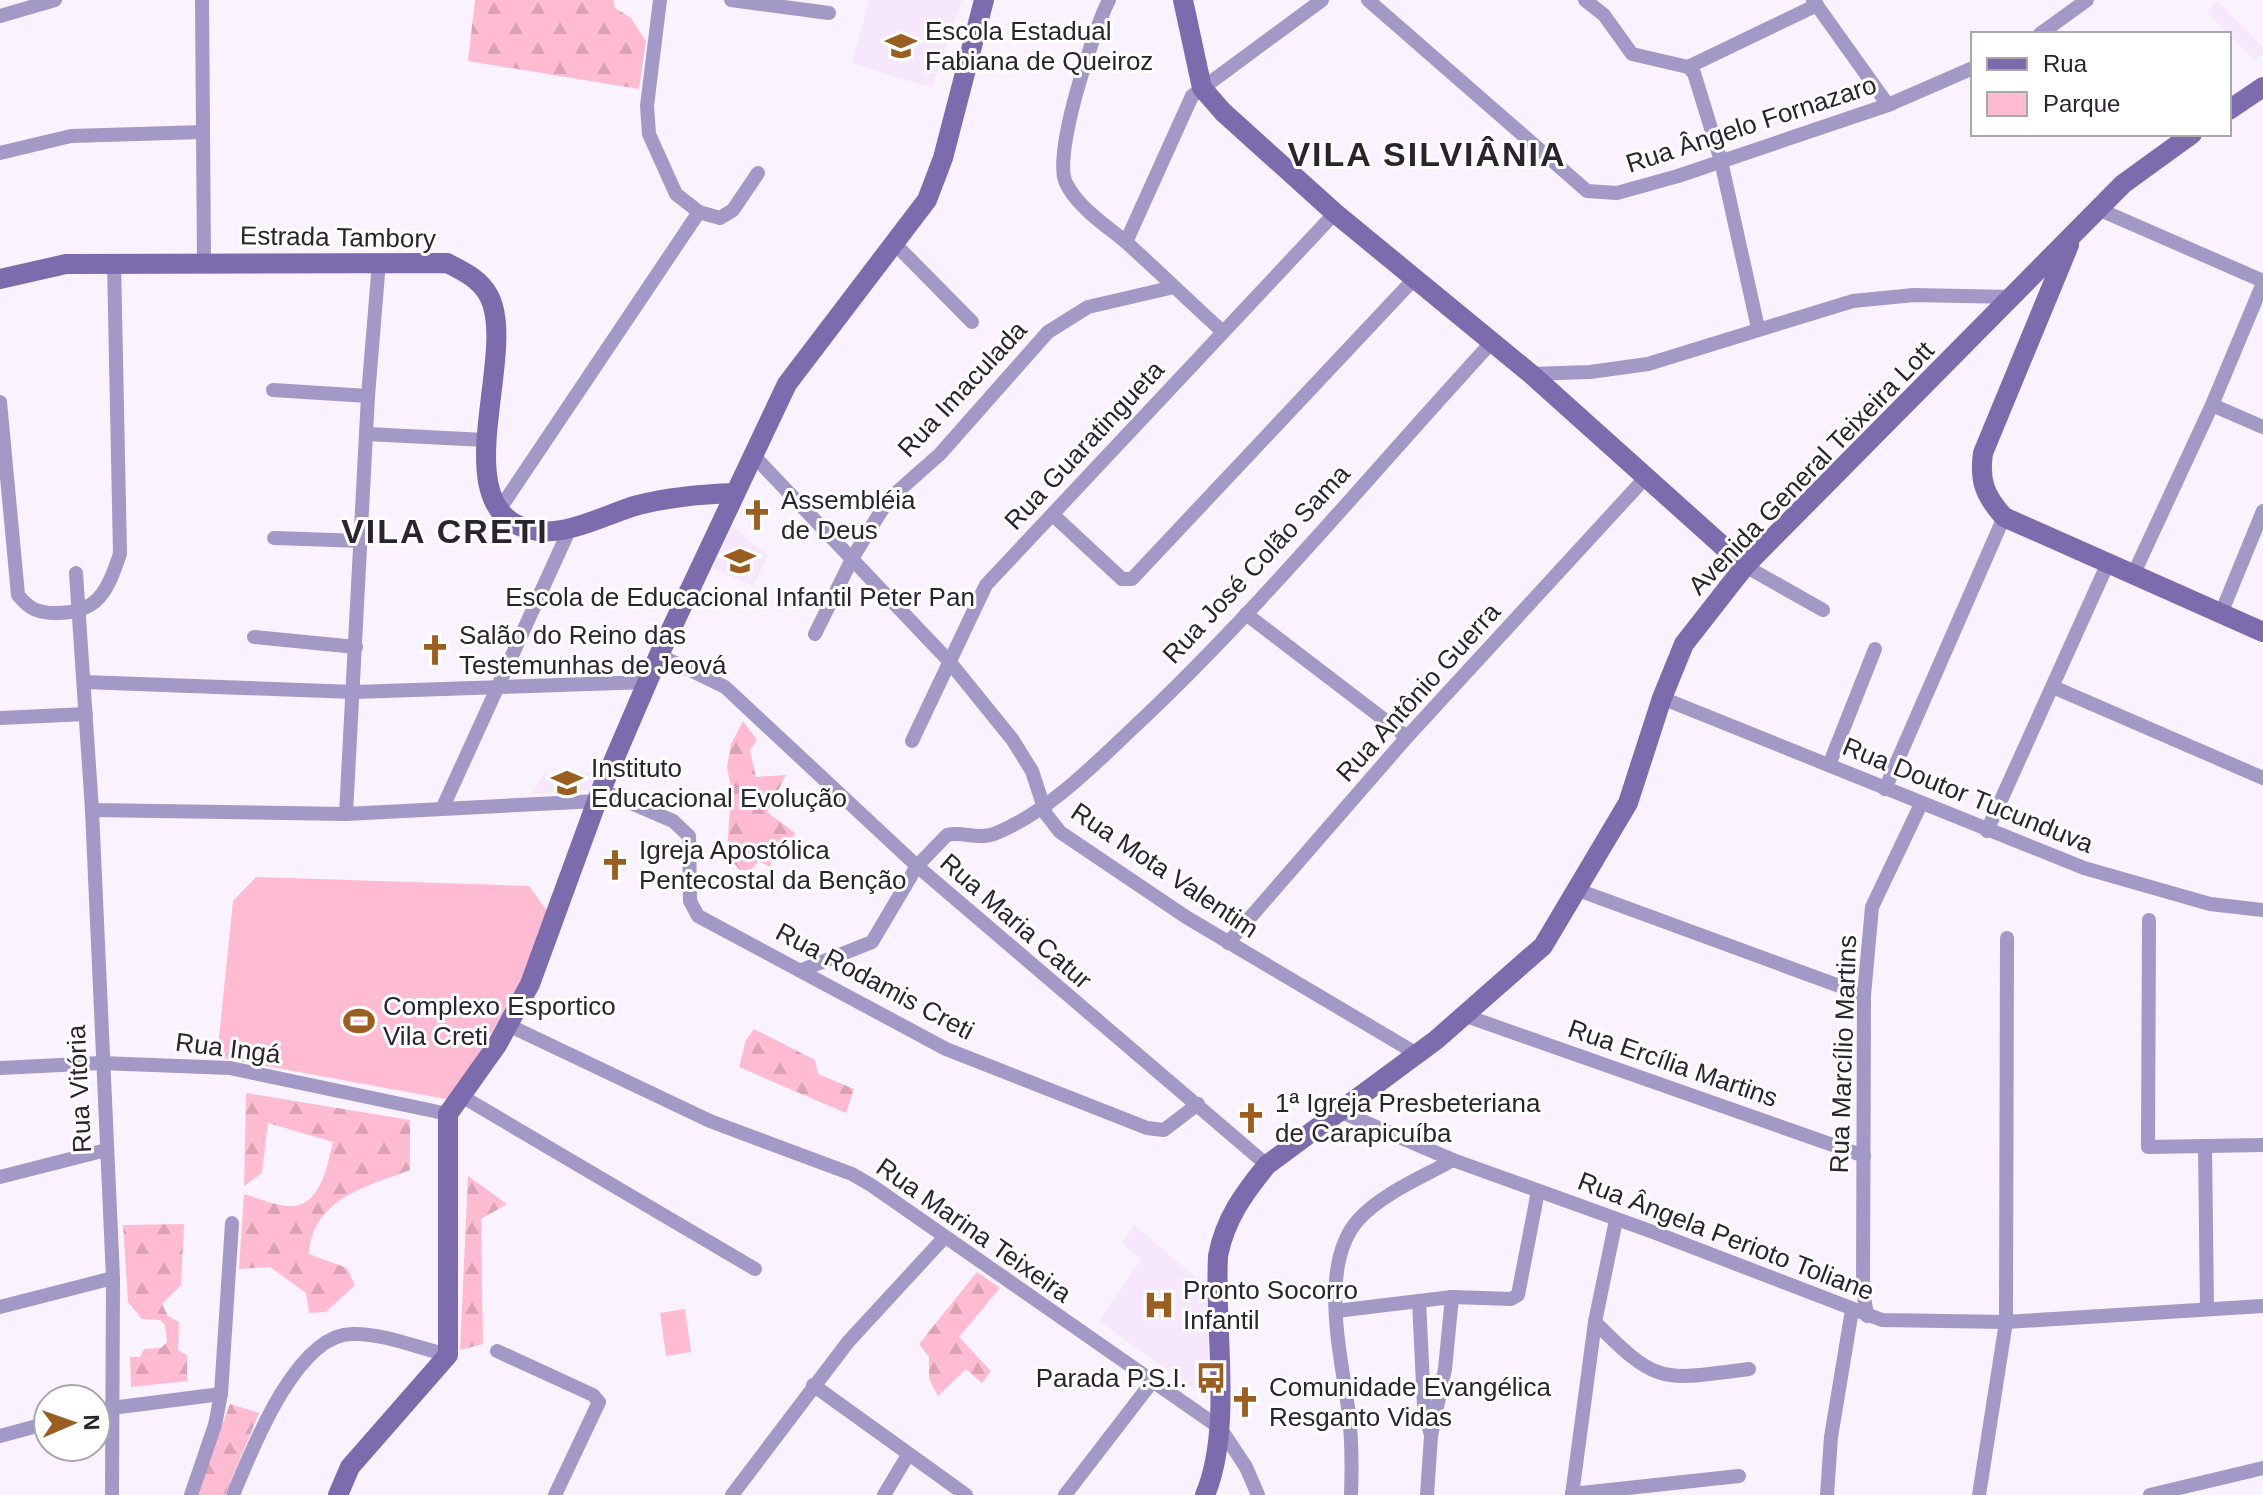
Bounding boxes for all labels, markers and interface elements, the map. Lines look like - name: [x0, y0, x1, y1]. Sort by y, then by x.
- place label: Escola Estadual Fabiana de Queiroz: [925, 16, 1153, 76]
- school or university icon: Escola Estadual Fabiana de Queiroz: [884, 29, 918, 63]
- legend: [1971, 32, 2231, 136]
- text: Rua: [2043, 50, 2088, 77]
- street label: Rua Ângelo Fornazaro: [1622, 69, 1880, 179]
- text: Parque: [2043, 90, 2120, 117]
- district label: VILA SILVIÂNIA: [1287, 135, 1567, 173]
- street label: Estrada Tambory: [240, 220, 436, 254]
- street label: Rua Imaculada: [891, 314, 1033, 463]
- street label: Avenida General Teixeira Lott: [1682, 335, 1940, 601]
- street label: Rua Guaratingueta: [998, 354, 1170, 536]
- street label: Rua José Colão Sama: [1156, 458, 1356, 669]
- place label: Assembléia de Deus: [781, 485, 916, 545]
- church icon: Assembléia de Deus: [740, 498, 774, 532]
- district label: VILA CRETI: [341, 512, 549, 550]
- school or university icon: Escola de Educacional Infantil Peter Pan: [723, 544, 757, 578]
- place label: Escola de Educacional Infantil Peter Pan: [505, 582, 975, 612]
- street label: Rua Antônio Guerra: [1330, 596, 1506, 787]
- place label: Salão do Reino das Testemunhas de Jeová: [459, 620, 727, 680]
- church icon: Salão do Reino das Testemunhas de Jeová: [418, 633, 452, 667]
- street label: Rua Doutor Tucunduva: [1838, 731, 2098, 859]
- place label: Instituto Educacional Evolução: [591, 753, 847, 813]
- school or university icon: Instituto Educacional Evolução: [550, 766, 584, 800]
- street label: Rua Mota Valentim: [1066, 796, 1264, 944]
- place label: Igreja Apostólica Pentecostal da Benção: [639, 835, 906, 895]
- street label: Rua Maria Catur: [934, 847, 1098, 995]
- church icon: Igreja Apostólica Pentecostal da Benção: [598, 848, 632, 882]
- street label: Rua Rodamis Creti: [771, 916, 979, 1046]
- street label: Rua Marcílio Martins: [1824, 934, 1862, 1174]
- place label: Complexo Esportico Vila Creti: [383, 991, 616, 1051]
- sports icon: Complexo Esportico Vila Creti: [342, 1004, 376, 1038]
- street label: Rua Ercília Martins: [1564, 1013, 1782, 1113]
- street label: Rua Vitória: [61, 1024, 97, 1154]
- street label: Rua Ingá: [174, 1027, 283, 1069]
- place label: 1ª Igreja Presbeteriana de Carapicuíba: [1275, 1088, 1541, 1148]
- church icon: 1ª Igreja Presbeteriana de Carapicuíba: [1234, 1101, 1268, 1135]
- street label: Rua Marina Teixeira: [871, 1152, 1078, 1309]
- street label: Rua Ângela Perioto Toliane: [1574, 1166, 1878, 1306]
- place label: Pronto Socorro Infantil: [1183, 1275, 1358, 1335]
- hospital icon: Pronto Socorro Infantil: [1142, 1288, 1176, 1322]
- bus stop icon: Parada P.S.I.: [1194, 1361, 1228, 1395]
- place label: Parada P.S.I.: [1036, 1363, 1187, 1393]
- place label: Comunidade Evangélica Resganto Vidas: [1269, 1372, 1551, 1432]
- north arrow: [32, 1383, 112, 1463]
- church icon: Comunidade Evangélica Resganto Vidas: [1228, 1385, 1262, 1419]
- text: N: [79, 1414, 104, 1431]

